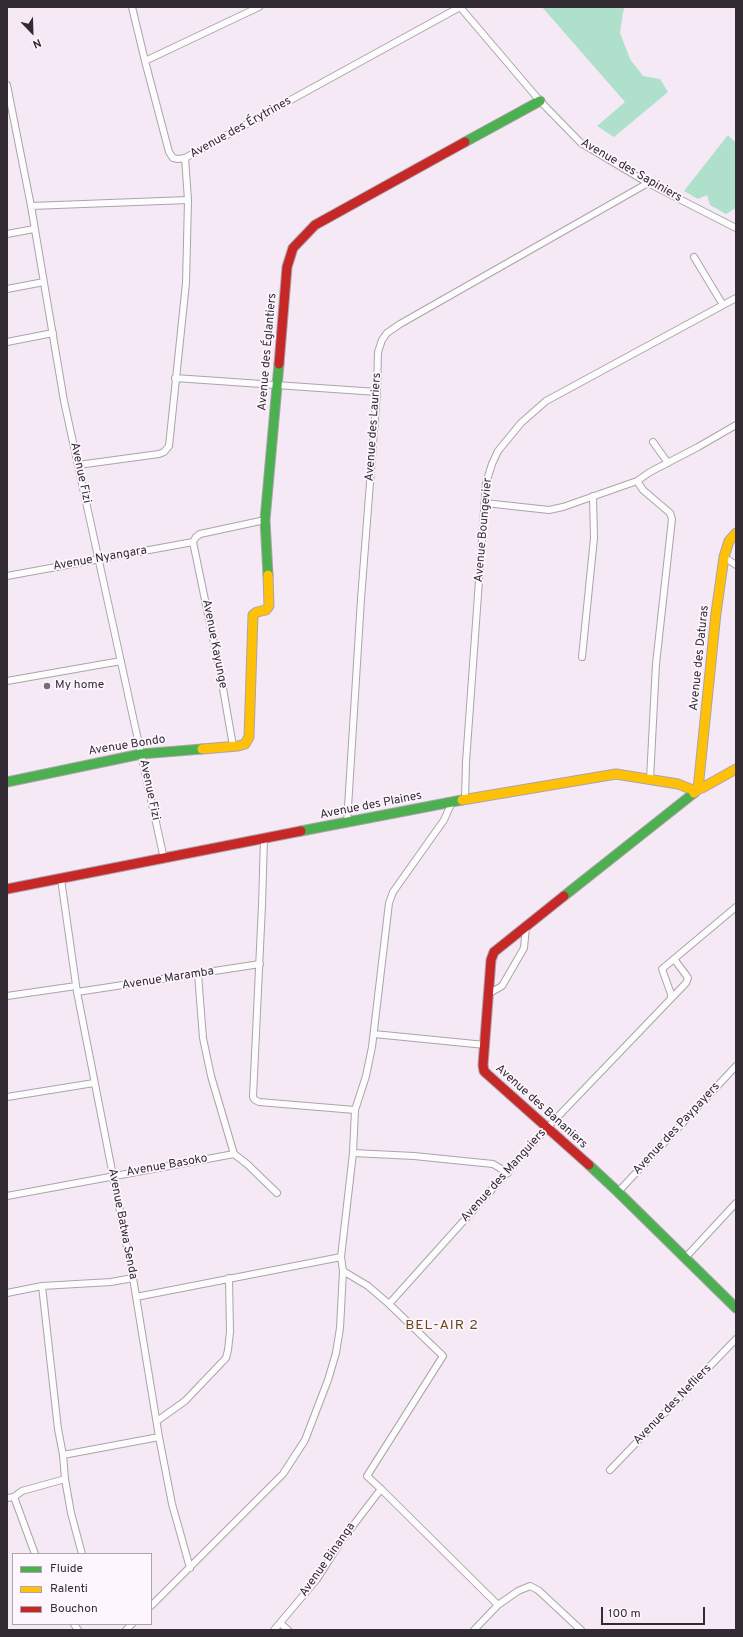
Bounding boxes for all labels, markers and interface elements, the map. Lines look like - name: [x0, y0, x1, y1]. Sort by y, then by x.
- north arrow: [12, 12, 52, 52]
- text: N: [30, 35, 43, 51]
- street label: Avenue des Érytrines: [188, 94, 294, 162]
- street label: Avenue des Sapiniers: [578, 136, 684, 206]
- street label: Avenue des Églantiers: [256, 292, 280, 412]
- street label: Avenue des Lauriers: [363, 372, 385, 482]
- street label: Avenue Fizi: [67, 441, 93, 505]
- street label: Avenue Boungevier: [472, 477, 496, 583]
- street label: Avenue Nyangara: [52, 544, 148, 574]
- street label: Avenue Kayunge: [198, 598, 230, 690]
- street label: Avenue des Daturas: [687, 605, 713, 711]
- place label: My home: [55, 679, 104, 693]
- marker: My home: [42, 681, 52, 691]
- street label: Avenue Bondo: [87, 733, 167, 759]
- street label: Avenue Fizi: [136, 758, 162, 822]
- street label: Avenue des Plaines: [319, 789, 423, 823]
- street label: Avenue Maramba: [121, 965, 215, 993]
- street label: Avenue des Bananiers: [492, 1062, 590, 1152]
- street label: Avenue des Paypayers: [631, 1080, 723, 1178]
- street label: Avenue des Manguiers: [458, 1126, 550, 1226]
- street label: Avenue Basoko: [125, 1152, 209, 1180]
- street label: Avenue Batwa Senda: [104, 1167, 140, 1281]
- district label: BEL-AIR 2: [405, 1318, 479, 1334]
- street label: Avenue des Nefliers: [631, 1362, 715, 1448]
- street label: Avenue Binanga: [297, 1520, 359, 1600]
- legend: [12, 1553, 152, 1625]
- text: Fluide: [50, 1561, 83, 1577]
- text: Ralenti: [50, 1581, 88, 1597]
- scale bar: [603, 1599, 707, 1625]
- text: Bouchon: [50, 1601, 98, 1617]
- text: 100 m: [608, 1606, 641, 1622]

